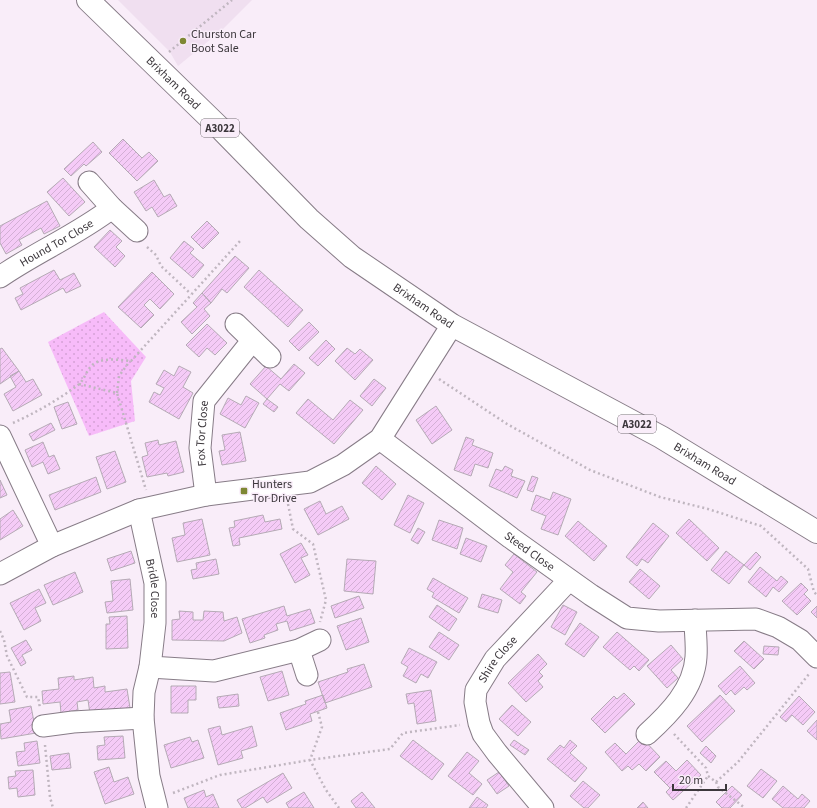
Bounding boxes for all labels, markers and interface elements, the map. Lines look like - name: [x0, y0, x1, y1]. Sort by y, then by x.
- place label: Churston Car Boot Sale: [191, 26, 257, 57]
- marker: Churston Car Boot Sale: [178, 36, 188, 46]
- street label: Brixham Road: [142, 53, 204, 114]
- road number: A3022: [201, 119, 239, 137]
- street label: Hound Tor Close: [17, 215, 97, 271]
- street label: Brixham Road: [389, 279, 457, 333]
- street label: Fox Tor Close: [192, 400, 213, 467]
- road number: A3022: [618, 415, 656, 433]
- street label: Brixham Road: [670, 439, 739, 490]
- place label: Hunters Tor Drive: [252, 476, 297, 507]
- marker: Hunters Tor Drive: [239, 486, 249, 496]
- street label: Steed Close: [500, 528, 558, 576]
- street label: Bridle Close: [141, 557, 163, 618]
- street label: Shire Close: [474, 632, 521, 686]
- scale bar: [673, 766, 726, 792]
- text: 20 m: [679, 772, 703, 789]

